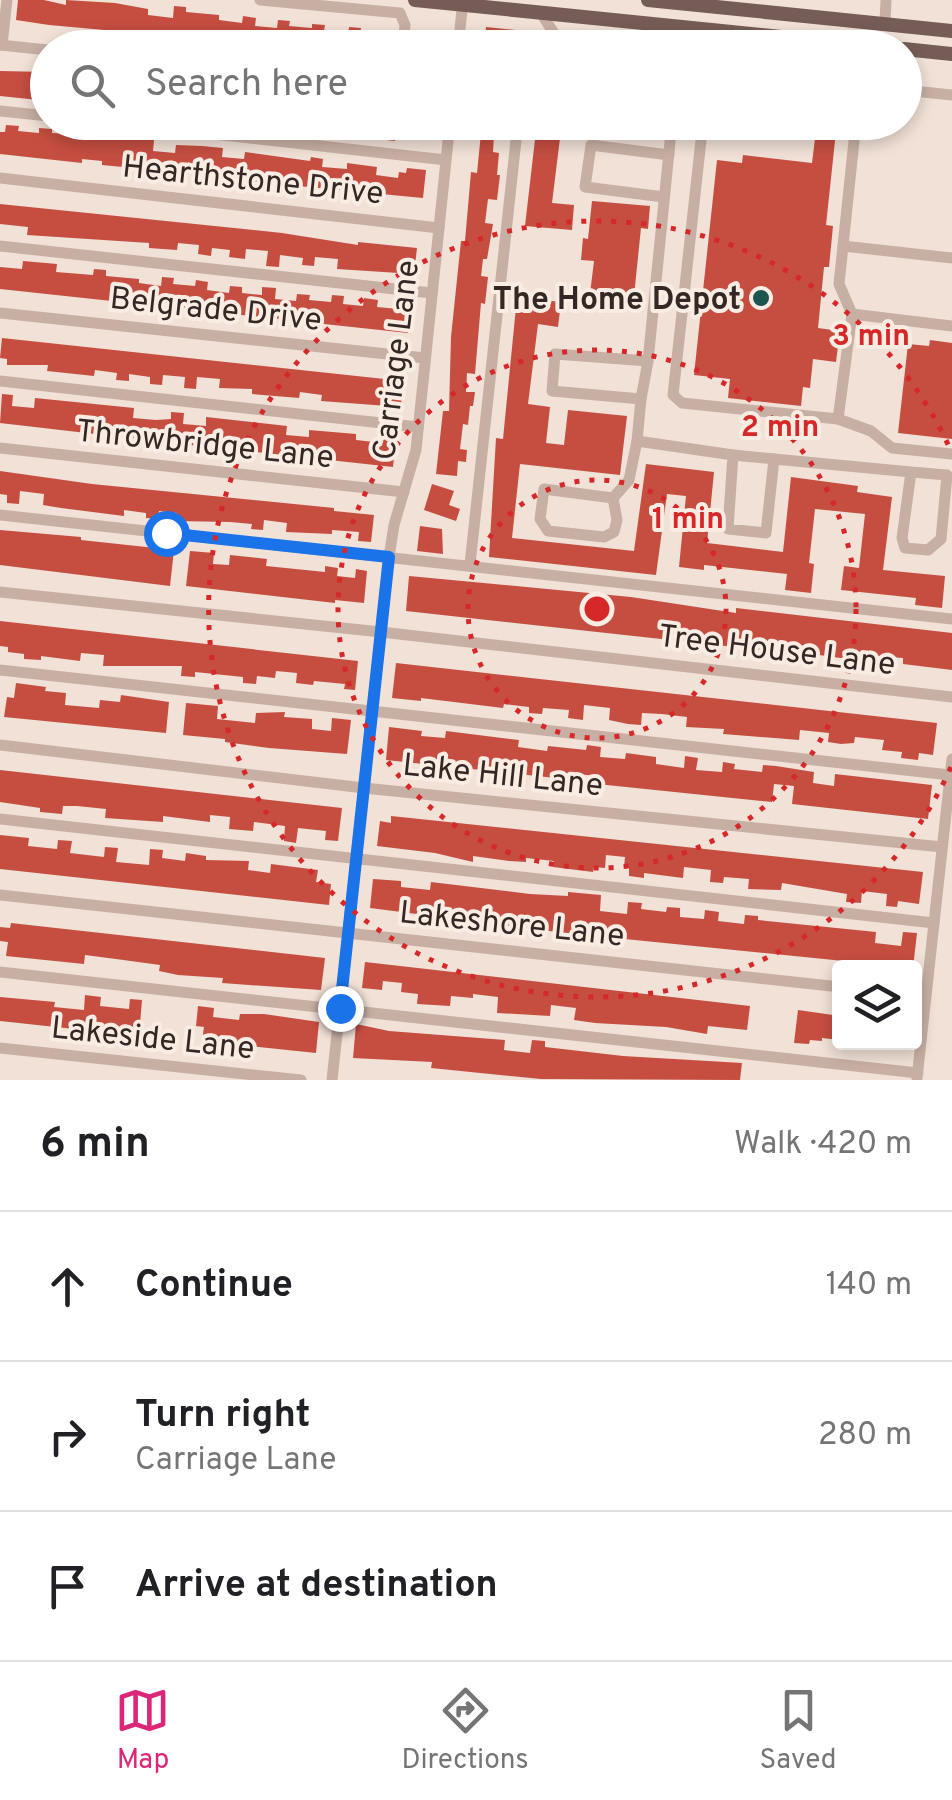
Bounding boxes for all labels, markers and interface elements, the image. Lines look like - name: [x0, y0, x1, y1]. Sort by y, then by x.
- search box: [30, 30, 922, 140]
- icon: search: [65, 58, 120, 113]
- text: Search here: [145, 61, 348, 110]
- street label: Hearthstone Drive: [120, 148, 385, 216]
- street label: Carriage Lane: [366, 258, 430, 463]
- street label: Belgrade Drive: [108, 280, 324, 342]
- place label: The Home Depot: [493, 281, 741, 321]
- marker: The Home Depot: [750, 287, 772, 309]
- text: 3 min: [832, 319, 910, 356]
- text: 2 min: [741, 410, 819, 447]
- street label: Throwbridge Lane: [74, 413, 335, 479]
- text: 1 min: [652, 502, 724, 539]
- route start: [144, 511, 190, 557]
- centre of rings: [579, 591, 615, 627]
- street label: Tree House Lane: [656, 618, 898, 686]
- street label: Lake Hill Lane: [401, 747, 605, 807]
- street label: Lakeshore Lane: [397, 894, 626, 958]
- map controls: [832, 960, 922, 1050]
- button: layers: [832, 960, 922, 1050]
- route end: [318, 986, 364, 1032]
- street label: Lakeside Lane: [49, 1009, 256, 1071]
- text: 6 min: [40, 1119, 150, 1172]
- text: Walk · 420 m: [734, 1125, 912, 1165]
- icon: ahead: [40, 1259, 95, 1314]
- text: Continue: [135, 1262, 293, 1311]
- text: 140 m: [826, 1266, 912, 1306]
- text: Turn right: [135, 1392, 310, 1441]
- icon: right: [40, 1409, 95, 1464]
- text: 280 m: [818, 1416, 912, 1456]
- text: Carriage Lane: [135, 1441, 336, 1481]
- icon: arrive: [40, 1559, 95, 1614]
- text: Arrive at destination: [135, 1562, 498, 1611]
- tab: Map: [115, 1683, 170, 1779]
- tab: Directions: [401, 1683, 529, 1779]
- tab: Saved: [760, 1683, 837, 1779]

